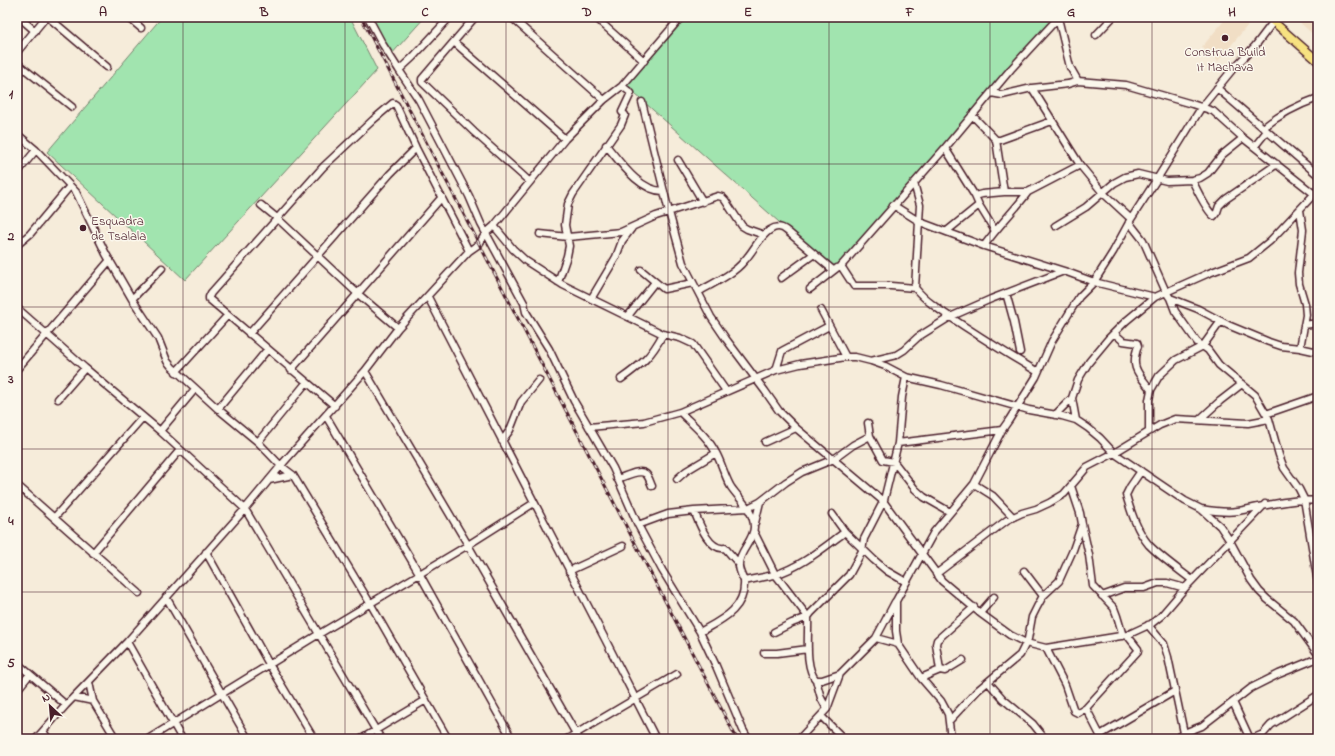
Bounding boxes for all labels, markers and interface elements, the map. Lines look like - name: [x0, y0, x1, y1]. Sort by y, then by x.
- text: A: [99, 3, 107, 22]
- text: B: [259, 3, 269, 22]
- text: C: [421, 3, 429, 22]
- text: D: [581, 3, 592, 22]
- text: E: [744, 3, 752, 22]
- text: F: [905, 3, 915, 22]
- text: G: [1067, 3, 1075, 22]
- text: H: [1228, 3, 1236, 22]
- marker: Construa Build It Machava: [1220, 33, 1230, 43]
- place label: Construa Build It Machava: [1185, 43, 1266, 77]
- text: 1: [9, 85, 14, 104]
- place label: Esquadra de Tsalala: [91, 212, 146, 246]
- marker: Esquadra de Tsalala: [78, 223, 88, 233]
- text: 2: [7, 227, 15, 246]
- text: 3: [7, 370, 14, 389]
- text: 4: [7, 512, 14, 531]
- text: 5: [7, 654, 15, 673]
- north arrow: [30, 686, 70, 726]
- text: N: [39, 689, 53, 707]

